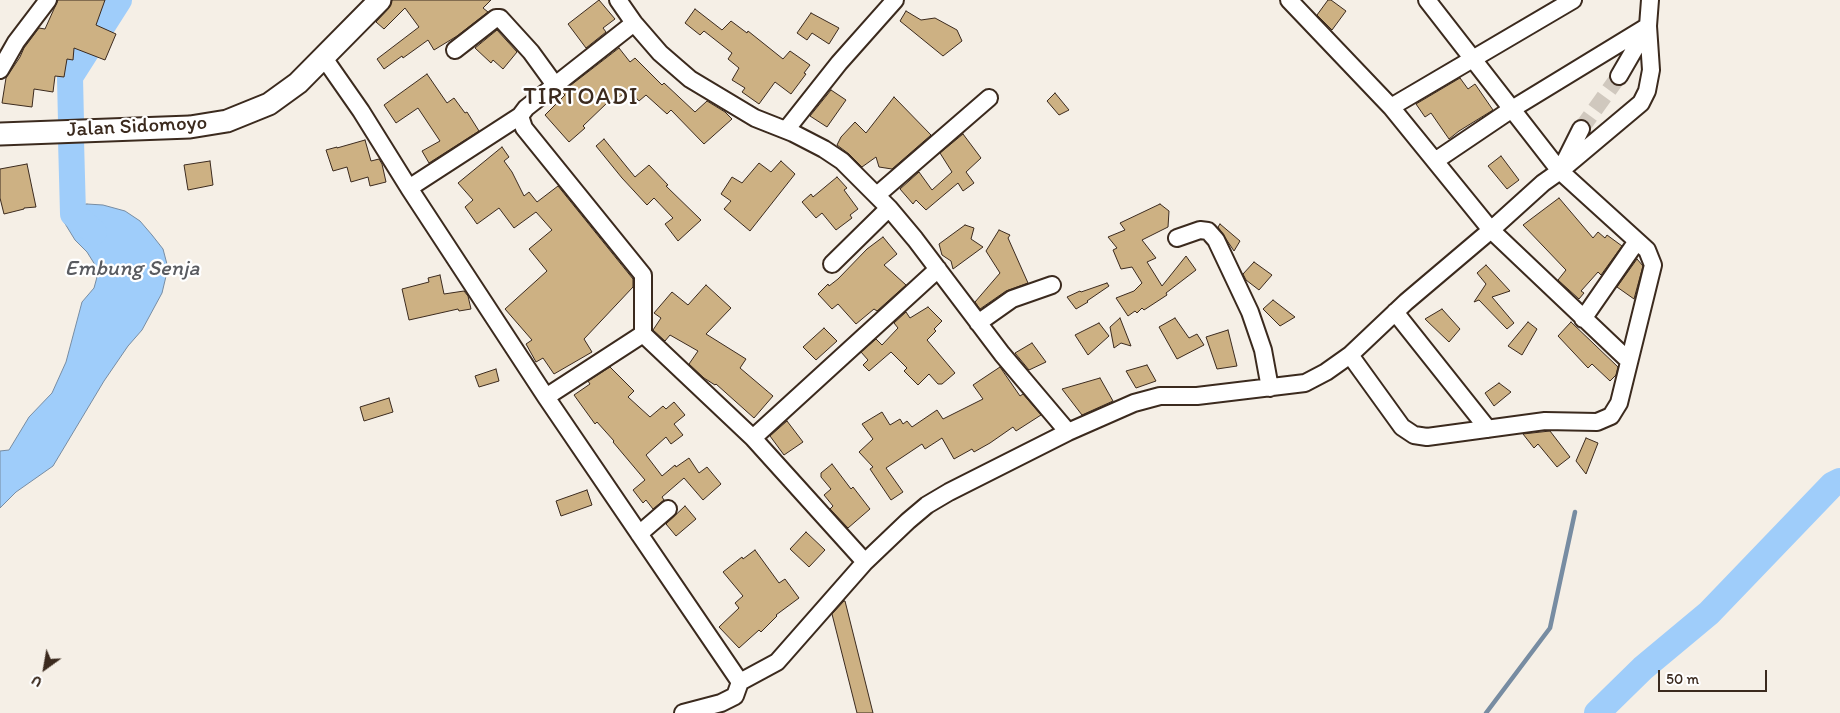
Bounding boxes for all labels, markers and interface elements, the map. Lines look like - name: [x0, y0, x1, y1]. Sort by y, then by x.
- district label: TIRTOADI: [522, 84, 640, 112]
- street label: Jalan Sidomoyo: [66, 111, 208, 143]
- water label: Embung Senja: [65, 256, 199, 282]
- north arrow: [20, 643, 70, 693]
- scale bar: [1660, 660, 1769, 692]
- text: 50 m: [1666, 670, 1699, 688]
- text: U: [28, 671, 45, 691]

